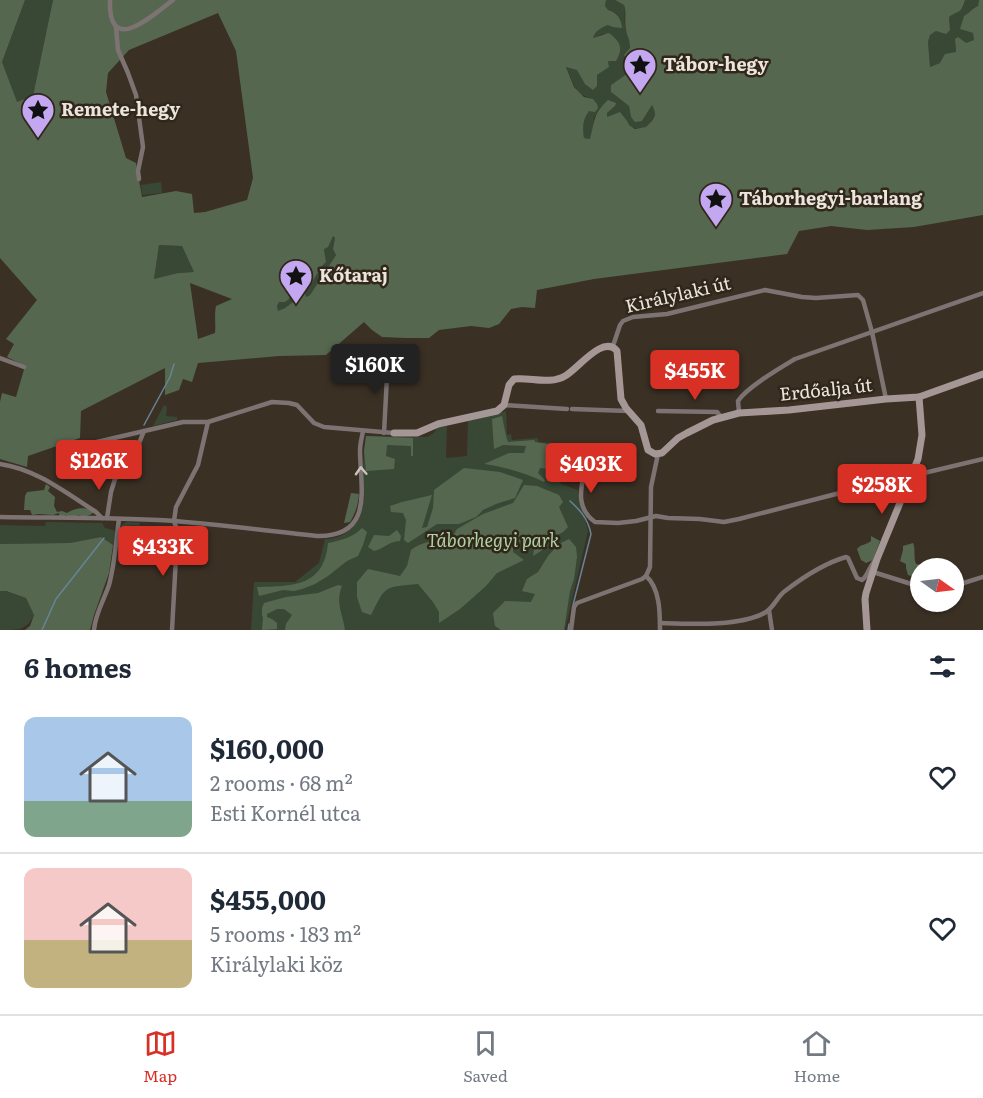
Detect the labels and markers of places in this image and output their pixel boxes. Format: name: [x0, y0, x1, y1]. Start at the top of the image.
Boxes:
place icon: Tábor-hegy: [622, 47, 658, 94]
place label: Tábor-hegy: [663, 50, 769, 77]
place icon: Remete-hegy: [20, 92, 56, 139]
place label: Remete-hegy: [61, 95, 180, 122]
place icon: Táborhegyi-barlang: [698, 181, 734, 228]
place label: Táborhegyi-barlang: [739, 184, 923, 211]
place icon: Kőtaraj: [278, 258, 314, 305]
place label: Kőtaraj: [319, 261, 388, 288]
pin: $160K: [333, 344, 417, 395]
pin: $455K: [653, 350, 737, 401]
pin: $126K: [57, 440, 141, 491]
pin: $403K: [549, 443, 633, 494]
pin: $258K: [840, 464, 924, 515]
pin: $433K: [121, 526, 205, 577]

